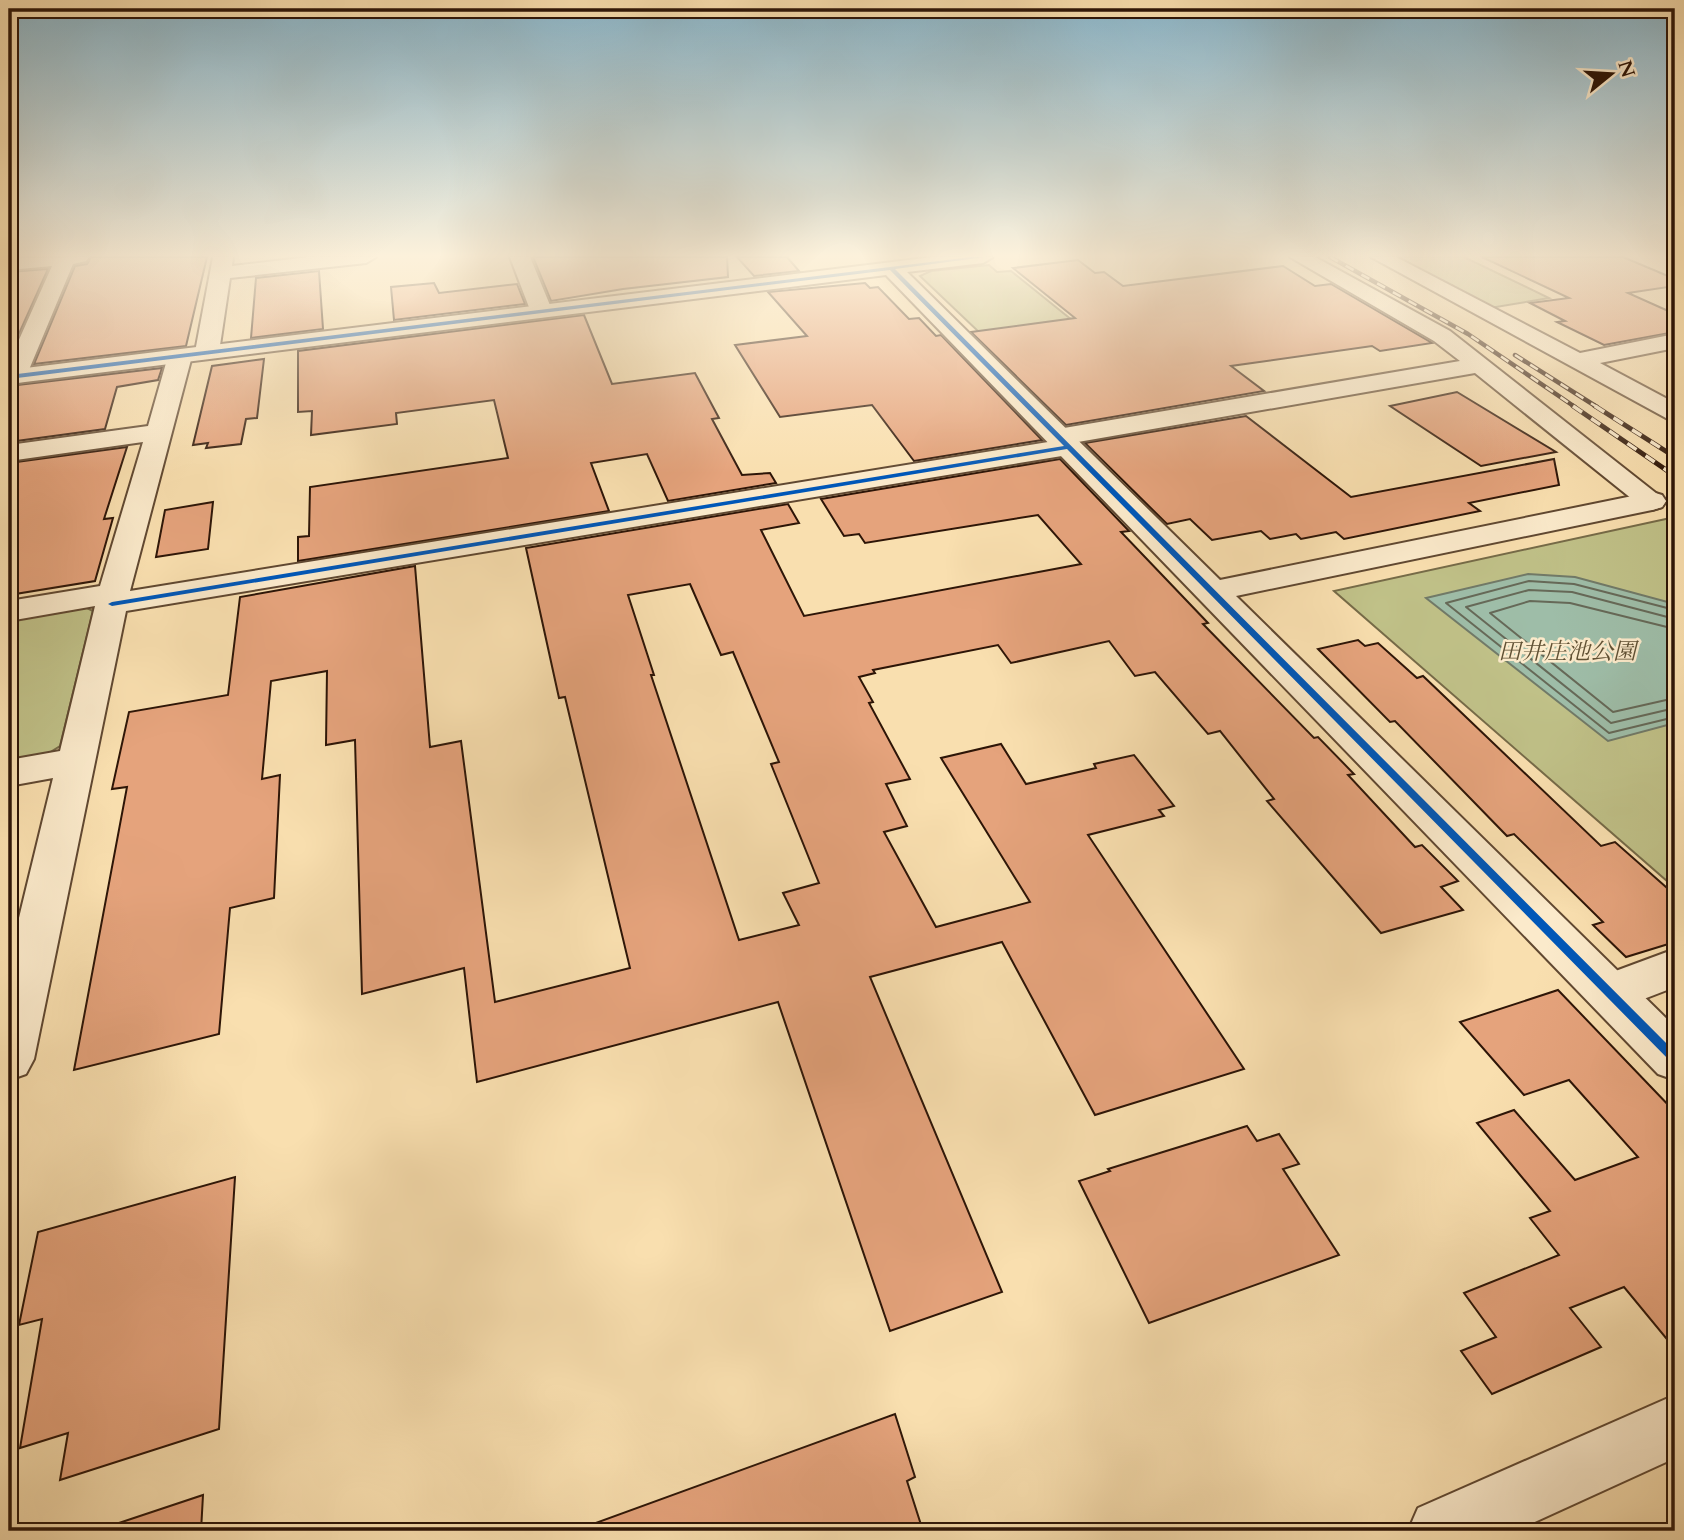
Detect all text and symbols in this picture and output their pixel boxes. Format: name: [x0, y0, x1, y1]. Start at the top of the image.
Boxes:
north arrow: [1576, 38, 1646, 108]
text: N: [1611, 57, 1641, 81]
park label: 田井庄池公園: [1498, 636, 1640, 667]

